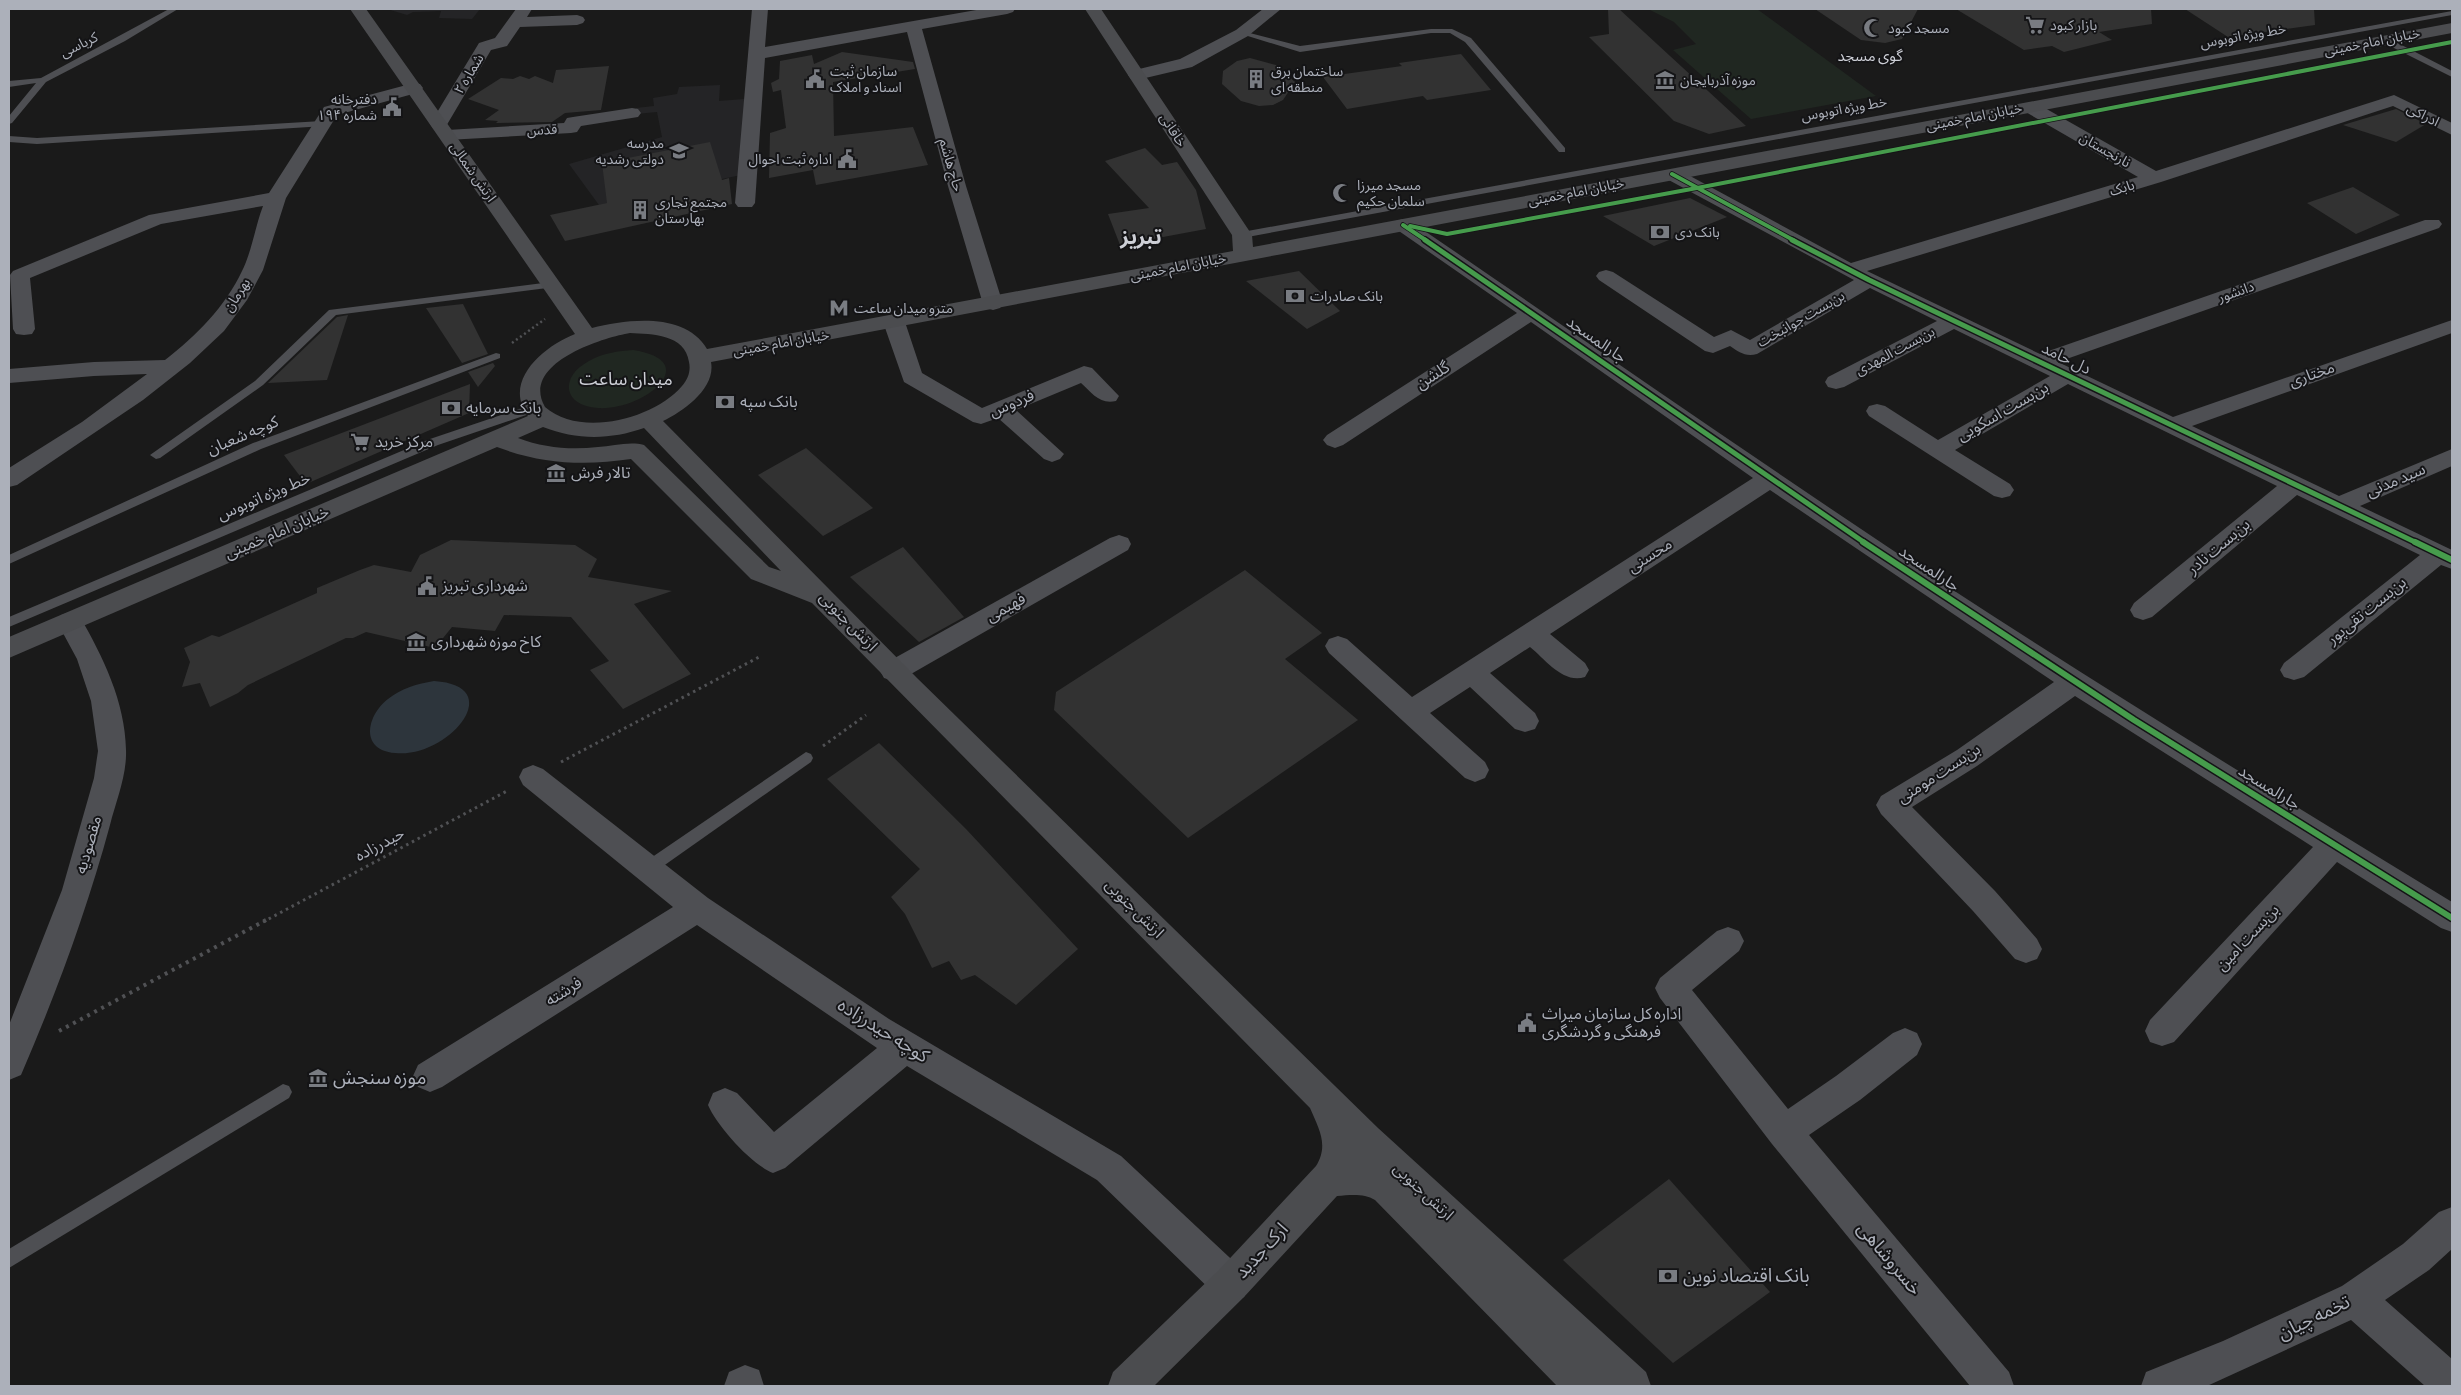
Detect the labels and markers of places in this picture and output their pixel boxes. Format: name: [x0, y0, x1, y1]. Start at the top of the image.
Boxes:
supermarket icon: بازار کبود: [2024, 14, 2046, 36]
mosque icon: مسجد کبود: [1862, 17, 1884, 39]
place label: بازار کبود: [2050, 17, 2097, 34]
place label: مسجد کبود: [1888, 20, 1950, 37]
place label: سازمان ثبت اسناد و املاک: [830, 63, 902, 96]
place label: ساختمان برق منطقه ای: [1271, 63, 1343, 96]
public building icon: سازمان ثبت اسناد و املاک: [804, 68, 826, 90]
building icon: ساختمان برق منطقه ای: [1245, 68, 1267, 90]
museum icon: موزه آذربایجان: [1654, 69, 1676, 91]
place label: موزه آذربایجان: [1680, 72, 1756, 89]
place label: دفترخانه شماره ۱۹۴: [317, 91, 377, 124]
public building icon: دفترخانه شماره ۱۹۴: [381, 96, 403, 118]
place label: مدرسه دولتی رشدیه: [596, 135, 664, 168]
school or university icon: مدرسه دولتی رشدیه: [668, 140, 690, 162]
public building icon: اداره ثبت احوال: [836, 148, 858, 170]
place label: اداره ثبت احوال: [748, 151, 832, 168]
place label: مسجد میرزا سلمان حکیم: [1357, 177, 1425, 212]
mosque icon: مسجد میرزا سلمان حکیم: [1331, 182, 1353, 204]
place label: مجتمع تجاری بهارستان: [655, 194, 727, 227]
building icon: مجتمع تجاری بهارستان: [629, 199, 651, 221]
bank icon: بانک دی: [1649, 221, 1671, 243]
place label: بانک دی: [1675, 224, 1720, 241]
bank icon: بانک صادرات: [1284, 285, 1306, 307]
place label: بانک صادرات: [1310, 288, 1383, 305]
metro station icon: مترو میدان ساعت: [828, 297, 850, 319]
place label: مترو میدان ساعت: [854, 300, 953, 317]
bank icon: بانک سپه: [714, 391, 736, 413]
place label: بانک سپه: [740, 393, 798, 412]
bank icon: بانک سرمایه: [440, 397, 462, 419]
place label: بانک سرمایه: [466, 399, 541, 418]
supermarket icon: مرکز خرید: [349, 431, 371, 453]
place label: مرکز خرید: [375, 433, 433, 452]
museum icon: تالار فرش: [545, 462, 567, 484]
place label: تالار فرش: [571, 464, 631, 483]
public building icon: شهرداری تبریز: [416, 575, 438, 597]
place label: شهرداری تبریز: [441, 577, 528, 596]
museum icon: کاخ موزه شهرداری: [405, 631, 427, 653]
place label: کاخ موزه شهرداری: [431, 633, 542, 654]
place label: اداره کل سازمان میراث فرهنگی و گردشگری: [1542, 1005, 1681, 1042]
public building icon: اداره کل سازمان میراث فرهنگی و گردشگری: [1516, 1012, 1538, 1034]
museum icon: موزه سنجش: [307, 1067, 329, 1089]
place label: موزه سنجش: [333, 1067, 427, 1090]
bank icon: بانک اقتصاد نوین: [1657, 1265, 1679, 1287]
place label: بانک اقتصاد نوین: [1683, 1265, 1810, 1288]

